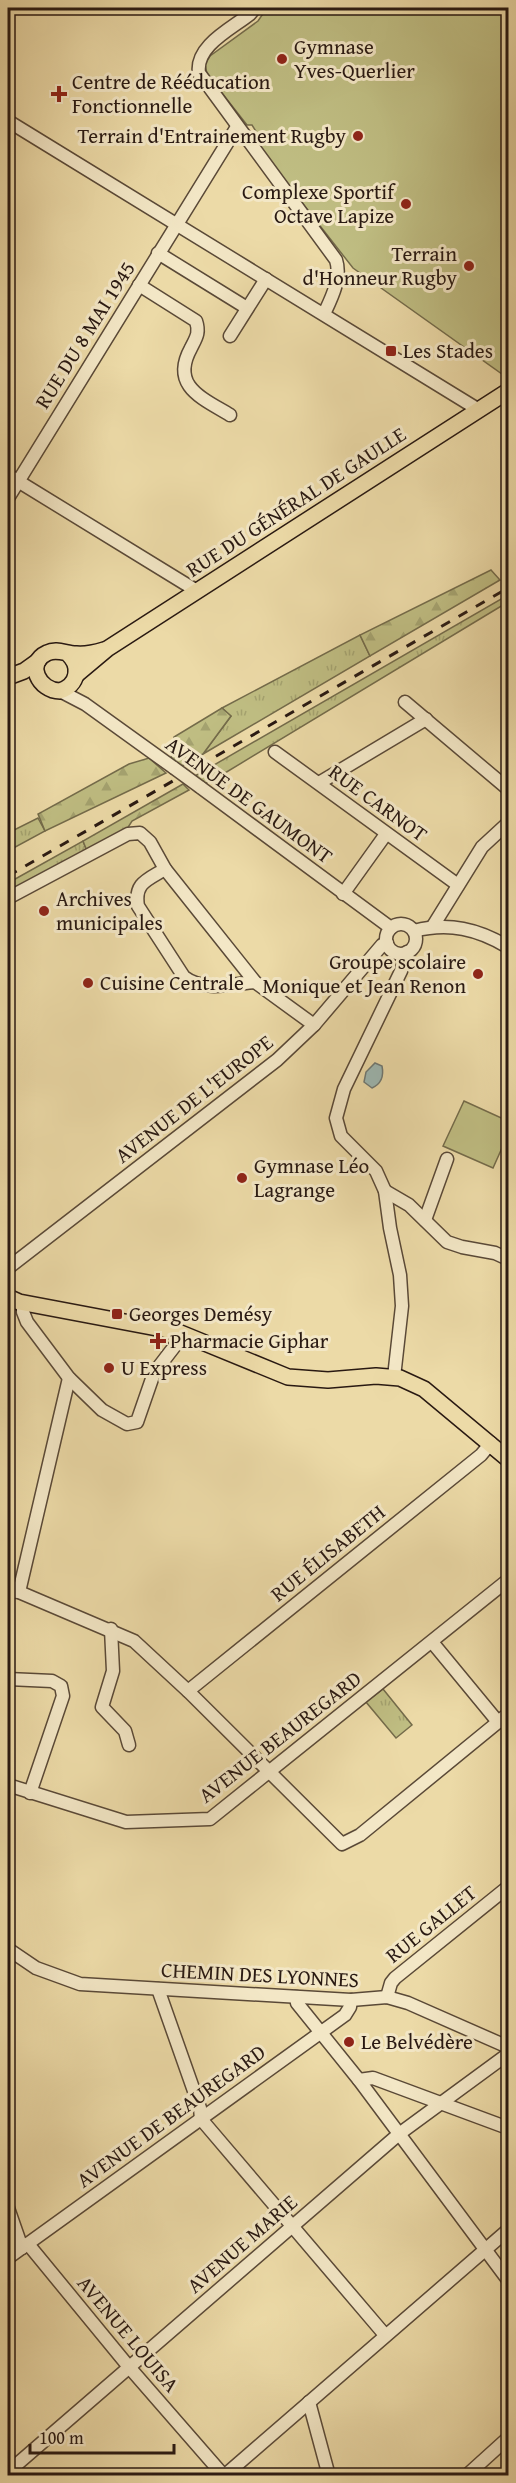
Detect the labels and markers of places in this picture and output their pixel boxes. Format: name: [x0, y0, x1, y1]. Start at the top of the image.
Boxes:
place label: Gymnase Yves-Querlier: [294, 31, 415, 86]
marker: Gymnase Yves-Querlier: [275, 52, 289, 66]
place label: Centre de Rééducation Fonctionnelle: [72, 66, 271, 121]
marker: Centre de Rééducation Fonctionnelle: [50, 85, 68, 103]
place label: Terrain d'Entrainement Rugby: [77, 120, 347, 151]
marker: Terrain d'Entrainement Rugby: [351, 129, 365, 143]
place label: Complexe Sportif Octave Lapize: [242, 176, 396, 231]
marker: Complexe Sportif Octave Lapize: [399, 197, 413, 211]
place label: Terrain d'Honneur Rugby: [302, 238, 458, 293]
marker: Terrain d'Honneur Rugby: [462, 259, 476, 273]
place label: Les Stades: [403, 335, 493, 366]
marker: Les Stades: [384, 344, 398, 358]
place label: Archives municipales: [56, 883, 163, 938]
marker: Archives municipales: [37, 904, 51, 918]
place label: Groupe scolaire Monique et Jean Renon: [263, 946, 466, 1001]
place label: Cuisine Centrale: [100, 967, 244, 998]
marker: Groupe scolaire Monique et Jean Renon: [471, 967, 485, 981]
marker: Cuisine Centrale: [81, 976, 95, 990]
place label: Gymnase Léo Lagrange: [254, 1150, 369, 1205]
marker: Gymnase Léo Lagrange: [235, 1171, 249, 1185]
place label: Georges Demésy: [129, 1298, 273, 1329]
marker: Georges Demésy: [110, 1307, 124, 1321]
place label: Pharmacie Giphar: [170, 1325, 329, 1356]
marker: Pharmacie Giphar: [151, 1334, 165, 1348]
place label: U Express: [121, 1352, 207, 1383]
marker: U Express: [102, 1361, 116, 1375]
place label: Le Belvédère: [361, 2026, 473, 2057]
marker: Le Belvédère: [342, 2035, 356, 2049]

